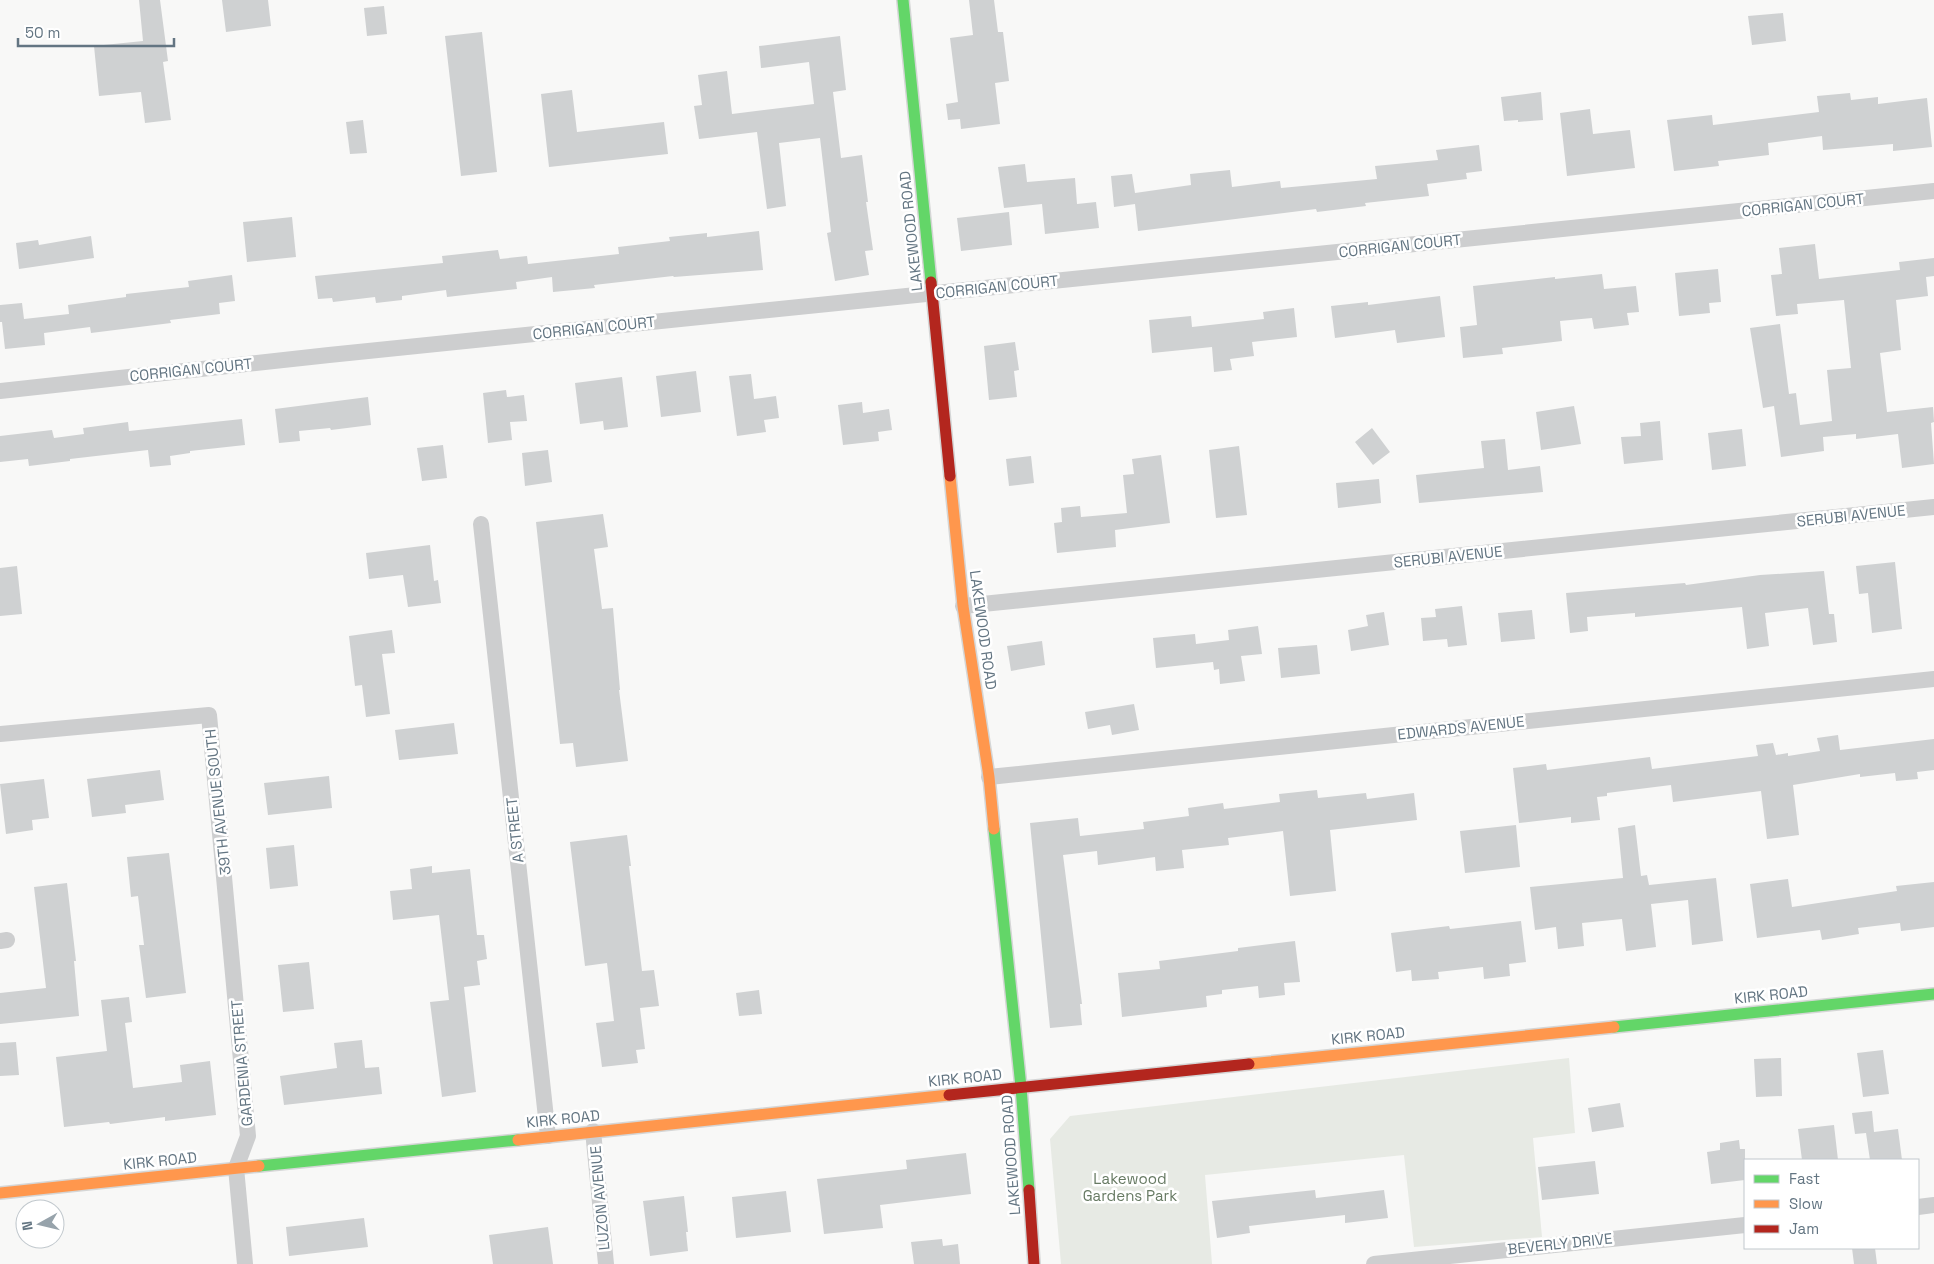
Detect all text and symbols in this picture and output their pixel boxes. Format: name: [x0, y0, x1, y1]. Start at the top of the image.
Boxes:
scale bar: [18, 15, 174, 47]
text: 50 m: [25, 23, 60, 42]
street label: LAKEWOOD ROAD: [895, 170, 926, 292]
street label: CORRIGAN COURT: [1741, 189, 1865, 220]
street label: CORRIGAN COURT: [1338, 230, 1462, 261]
street label: CORRIGAN COURT: [935, 271, 1059, 302]
street label: CORRIGAN COURT: [532, 312, 656, 343]
street label: CORRIGAN COURT: [129, 354, 253, 385]
street label: SERUBI AVENUE: [1796, 500, 1906, 531]
street label: SERUBI AVENUE: [1393, 541, 1503, 572]
street label: LAKEWOOD ROAD: [966, 569, 1001, 691]
street label: EDWARDS AVENUE: [1397, 711, 1525, 744]
street label: 39TH AVENUE SOUTH: [200, 728, 235, 876]
street label: A STREET: [502, 796, 527, 864]
street label: KIRK ROAD: [1733, 981, 1809, 1008]
street label: GARDENIA STREET: [227, 999, 256, 1127]
street label: KIRK ROAD: [1330, 1022, 1406, 1049]
street label: KIRK ROAD: [927, 1064, 1003, 1091]
street label: LAKEWOOD ROAD: [997, 1094, 1024, 1216]
street label: KIRK ROAD: [525, 1105, 601, 1132]
street label: LUZON AVENUE: [585, 1145, 614, 1251]
street label: KIRK ROAD: [122, 1147, 198, 1174]
legend: [1744, 1159, 1919, 1249]
park label: Lakewood Gardens Park: [1083, 1169, 1177, 1205]
text: Fast: [1789, 1169, 1820, 1188]
text: Slow: [1789, 1194, 1823, 1213]
north arrow: [15, 1199, 65, 1249]
text: Jam: [1789, 1219, 1819, 1238]
text: N: [18, 1220, 37, 1232]
street label: BEVERLY DRIVE: [1506, 1229, 1613, 1258]

